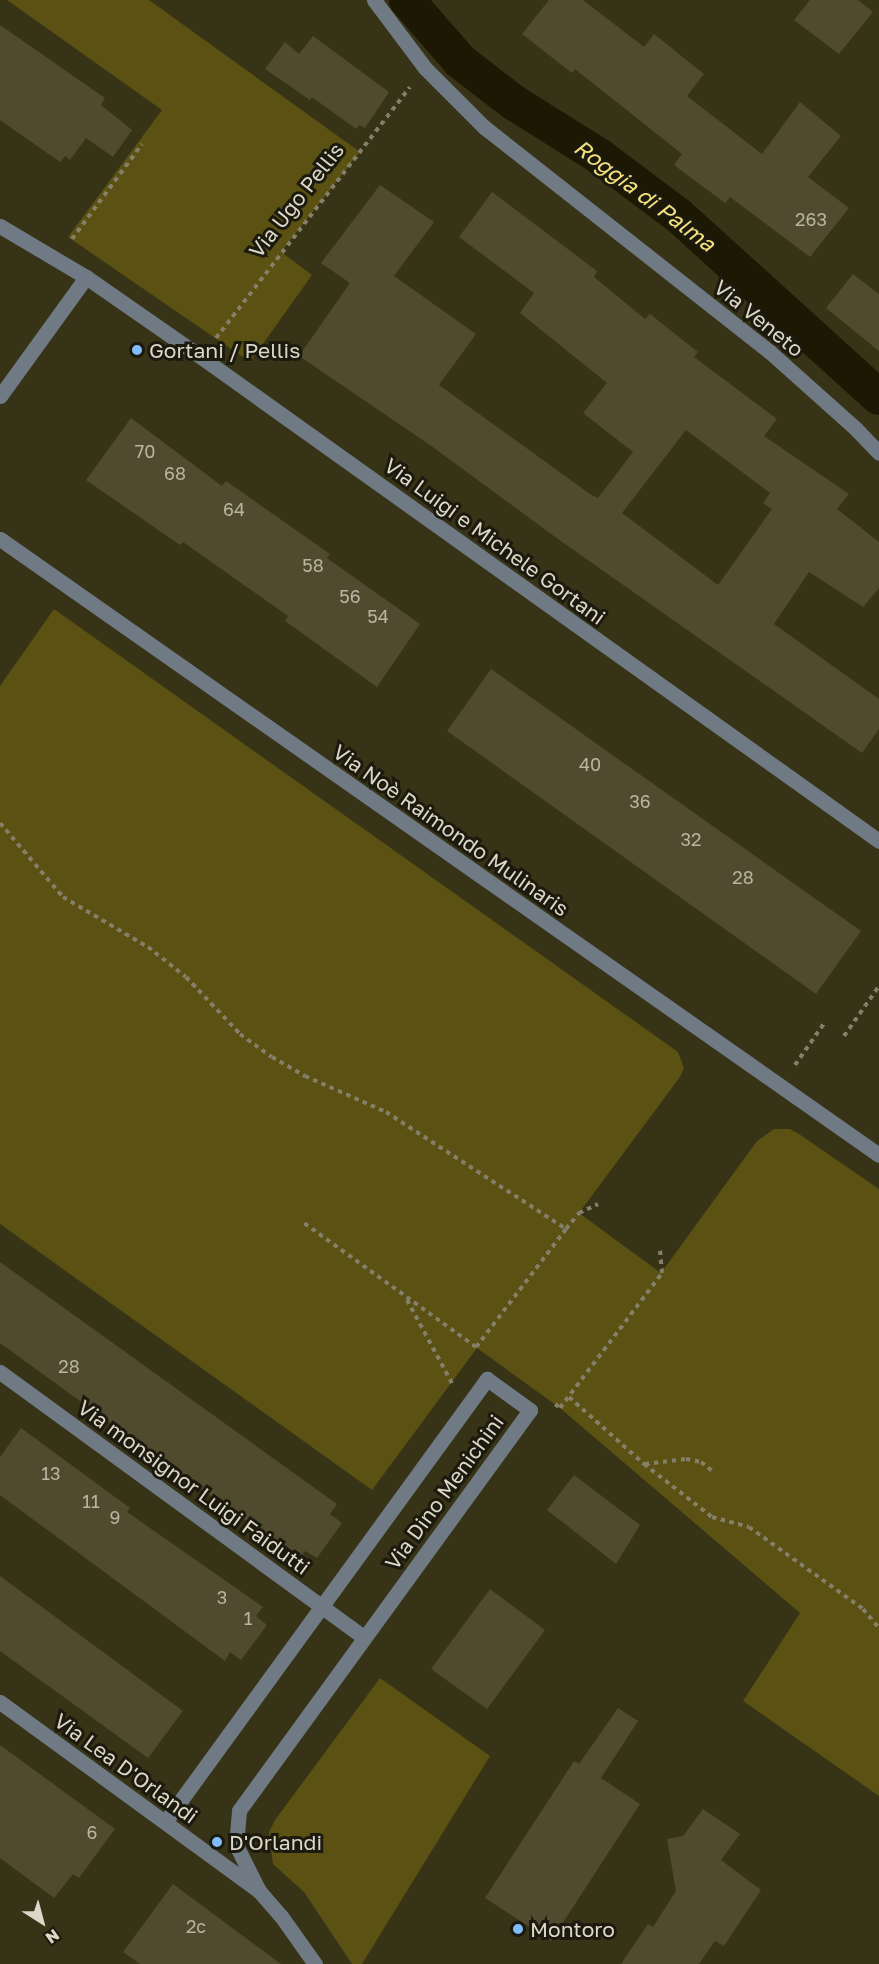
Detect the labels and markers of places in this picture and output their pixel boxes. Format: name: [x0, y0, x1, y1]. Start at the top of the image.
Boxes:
place label: Gortani / Pellis: [149, 337, 300, 363]
marker: Gortani / Pellis: [130, 343, 144, 357]
place label: D'Orlandi: [229, 1829, 322, 1855]
marker: D'Orlandi: [210, 1835, 224, 1849]
place label: Montoro: [530, 1916, 615, 1942]
marker: Montoro: [511, 1922, 525, 1936]

